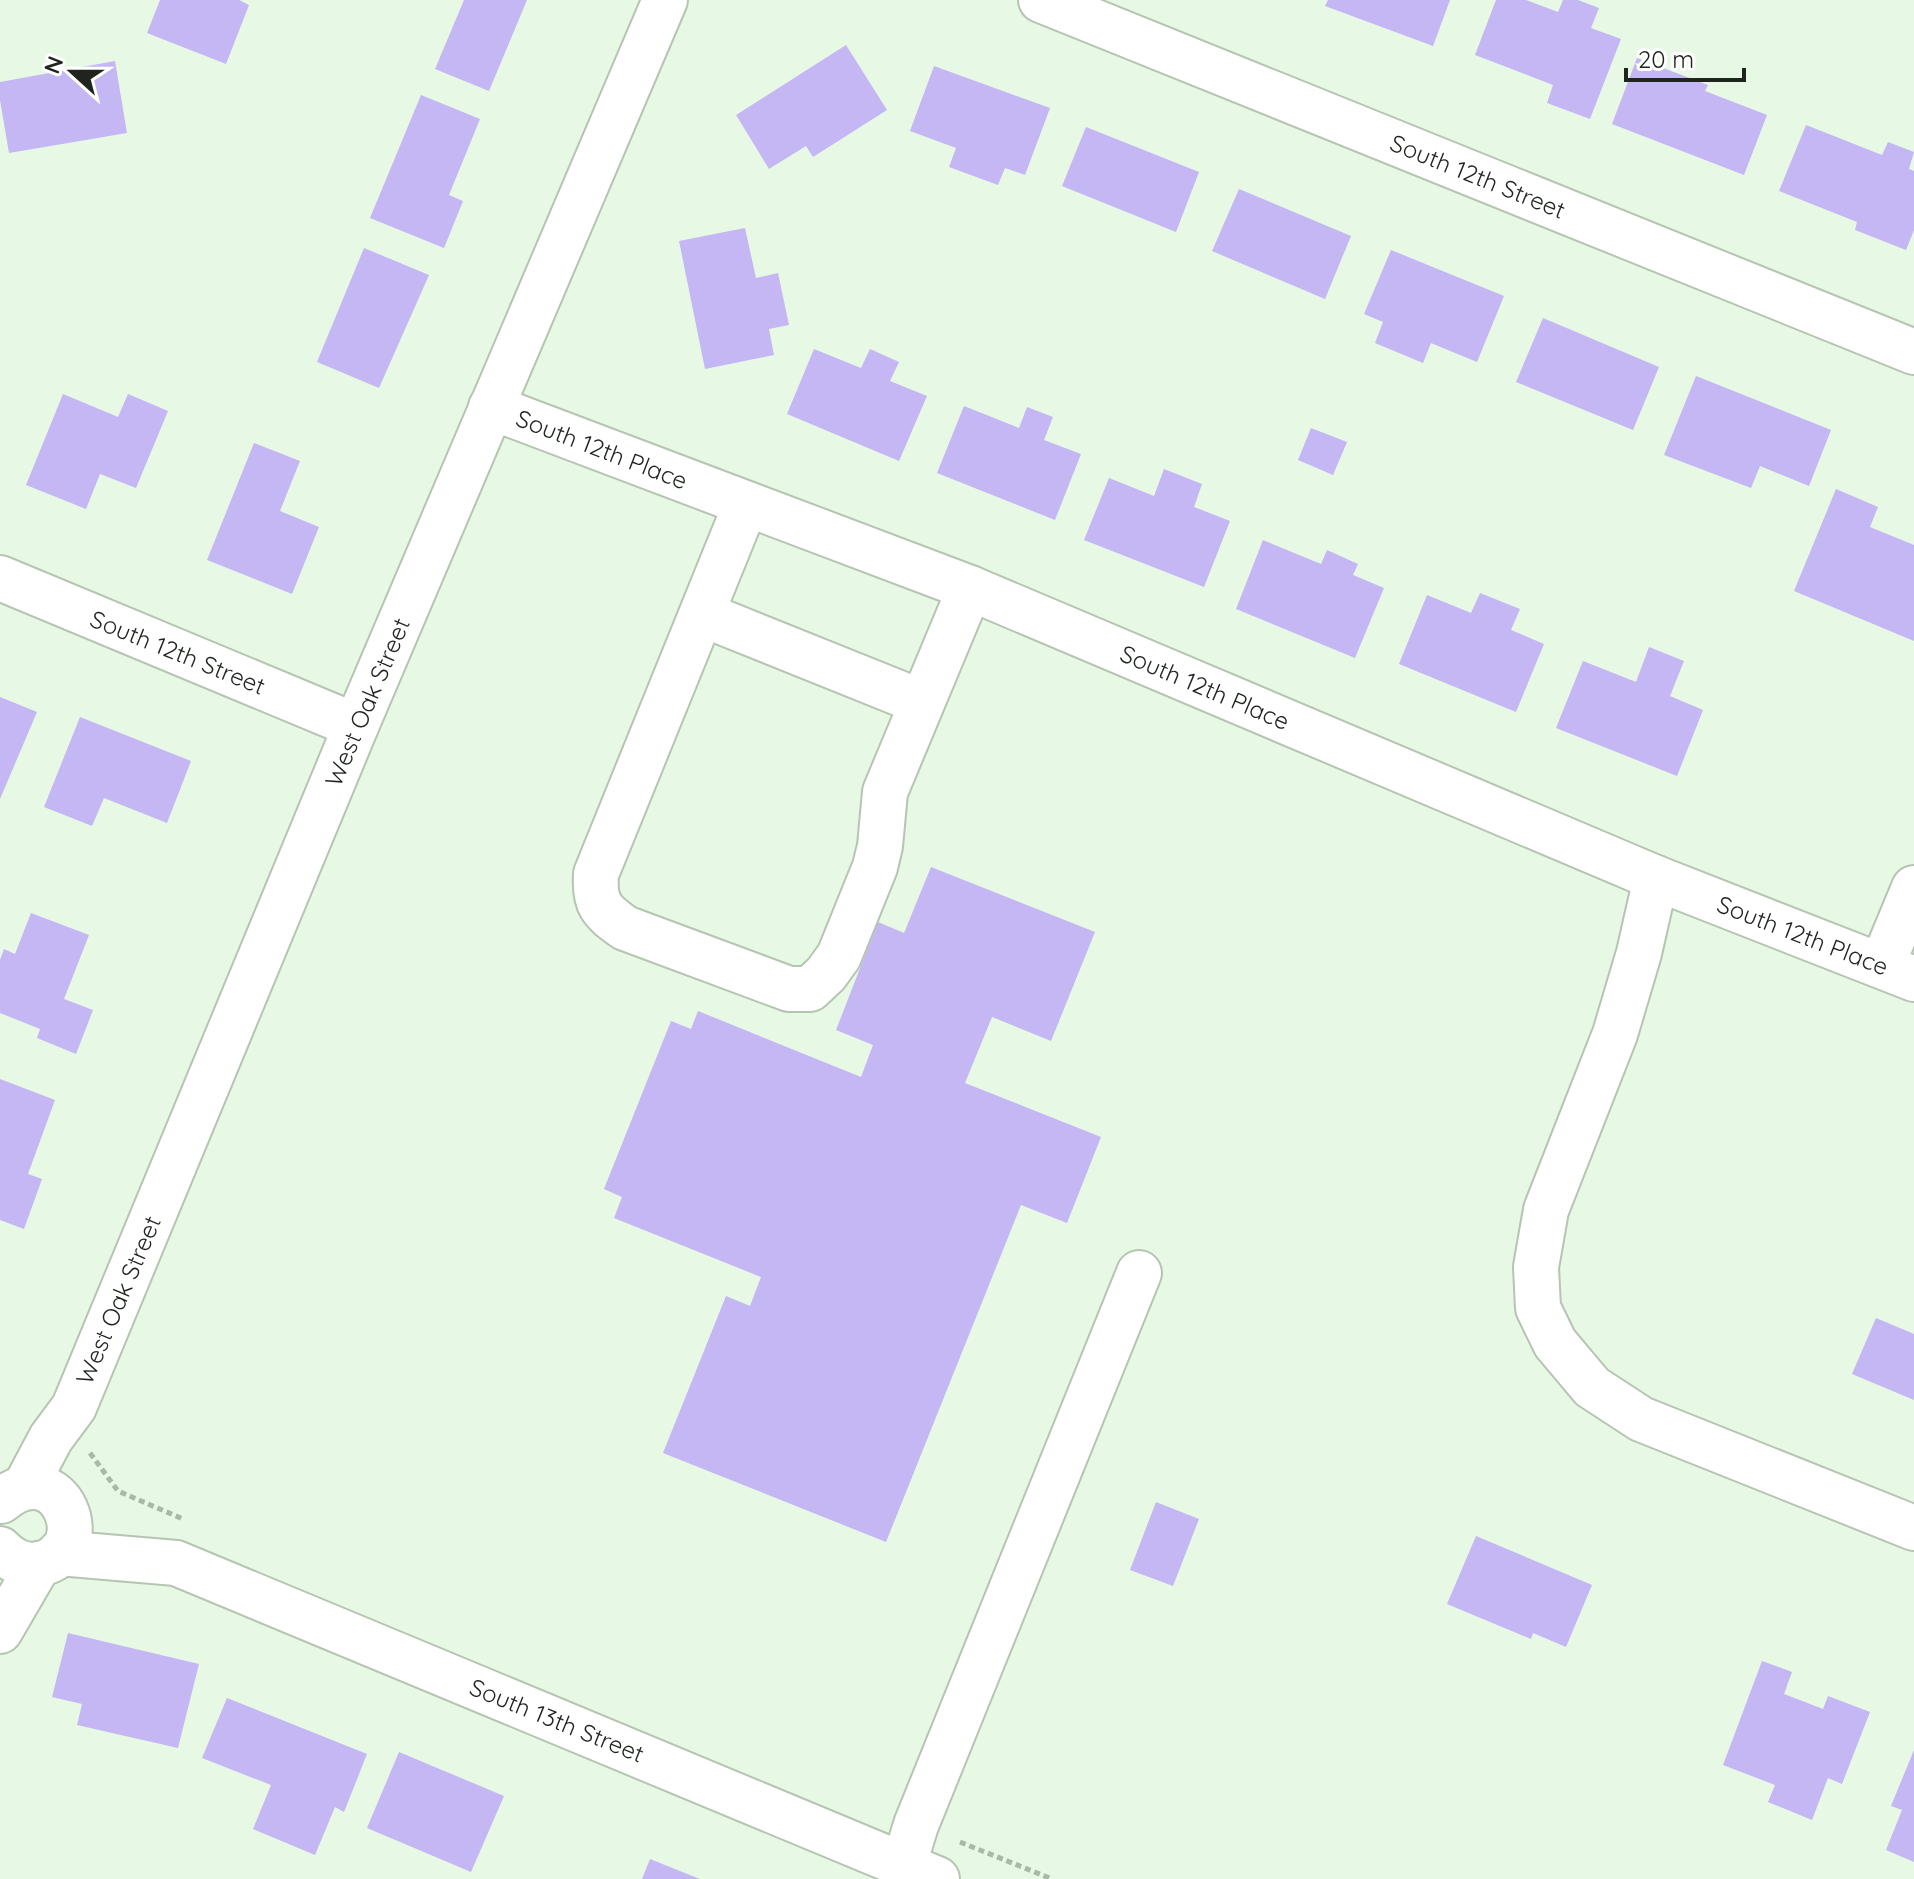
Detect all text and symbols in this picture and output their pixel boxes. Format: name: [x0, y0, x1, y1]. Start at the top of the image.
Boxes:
north arrow: [32, 32, 112, 112]
scale bar: [1626, 32, 1744, 82]
text: 20 m: [1638, 44, 1694, 74]
text: N: [37, 52, 69, 77]
street label: South 12th Street: [1386, 127, 1570, 225]
street label: South 12th Place: [512, 403, 692, 495]
street label: South 12th Street: [86, 603, 270, 701]
street label: West Oak Street: [318, 613, 416, 791]
street label: South 12th Place: [1116, 638, 1294, 736]
street label: South 12th Place: [1713, 889, 1893, 981]
street label: West Oak Street: [69, 1211, 167, 1389]
street label: South 13th Street: [465, 1671, 649, 1769]

